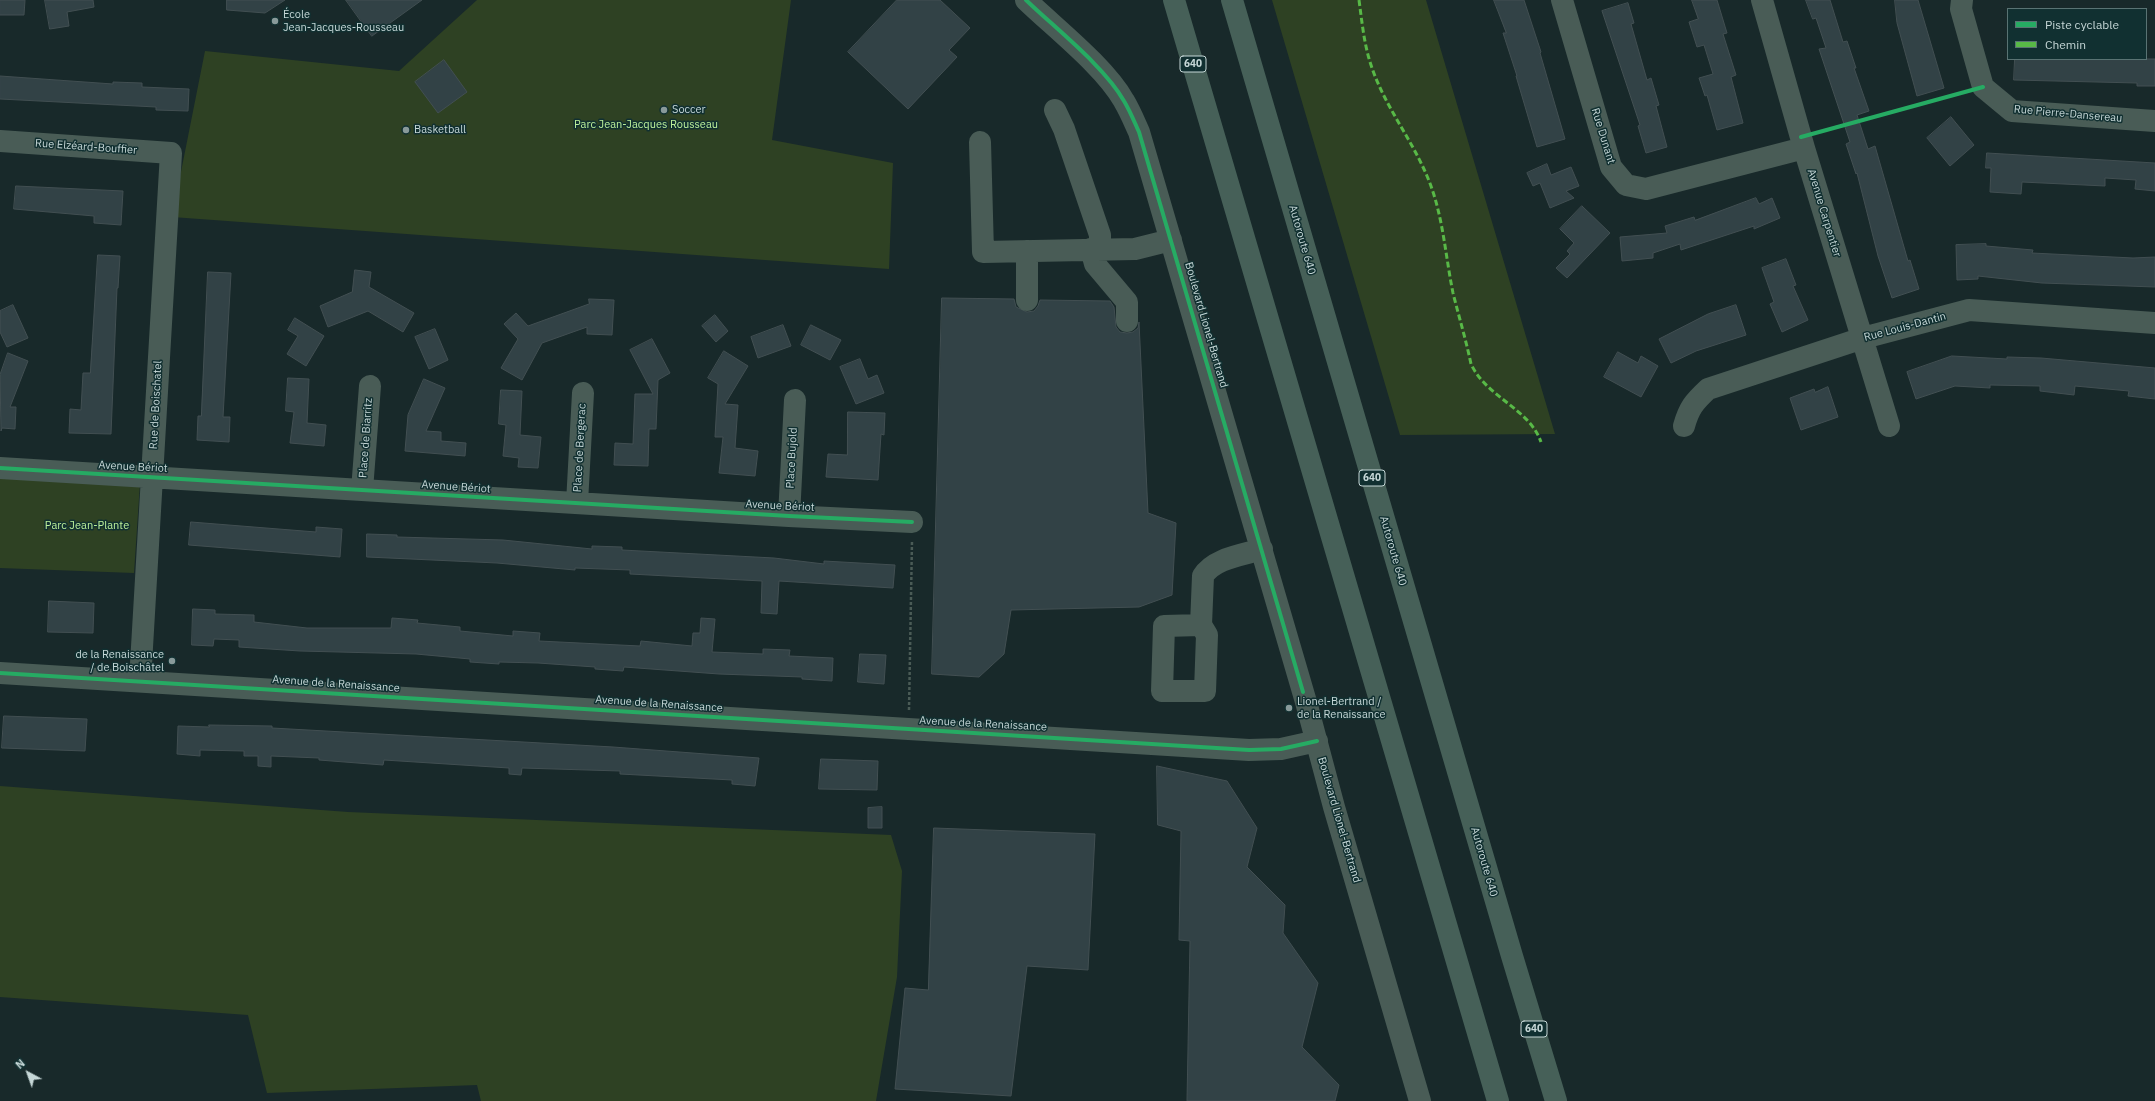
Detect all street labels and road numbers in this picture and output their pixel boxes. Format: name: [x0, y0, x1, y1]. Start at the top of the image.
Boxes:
road number: 640: [1180, 56, 1206, 72]
street label: Rue Pierre-Dansereau: [2013, 103, 2123, 125]
street label: Rue Dunant: [1588, 106, 1618, 166]
street label: Rue Elzéard-Bouffier: [34, 137, 138, 157]
street label: Avenue Carpentier: [1804, 167, 1844, 259]
street label: Autoroute 640: [1286, 204, 1318, 276]
street label: Boulevard Lionel-Bertrand: [1182, 261, 1230, 389]
street label: Rue Louis-Dantin: [1862, 310, 1948, 344]
street label: Rue de Boischatel: [147, 360, 165, 450]
street label: Place de Biarritz: [357, 398, 375, 478]
street label: Place de Bergerac: [571, 403, 589, 493]
street label: Place Bujold: [784, 427, 800, 489]
street label: Avenue Bériot: [98, 459, 168, 475]
road number: 640: [1359, 470, 1385, 486]
street label: Avenue Bériot: [421, 478, 491, 496]
street label: Avenue Bériot: [745, 498, 815, 514]
street label: Autoroute 640: [1377, 515, 1409, 587]
street label: Avenue de la Renaissance: [272, 673, 400, 695]
street label: Avenue de la Renaissance: [595, 693, 723, 715]
street label: Avenue de la Renaissance: [919, 714, 1047, 734]
street label: Boulevard Lionel-Bertrand: [1315, 756, 1363, 884]
street label: Autoroute 640: [1468, 826, 1500, 898]
road number: 640: [1521, 1021, 1547, 1037]

